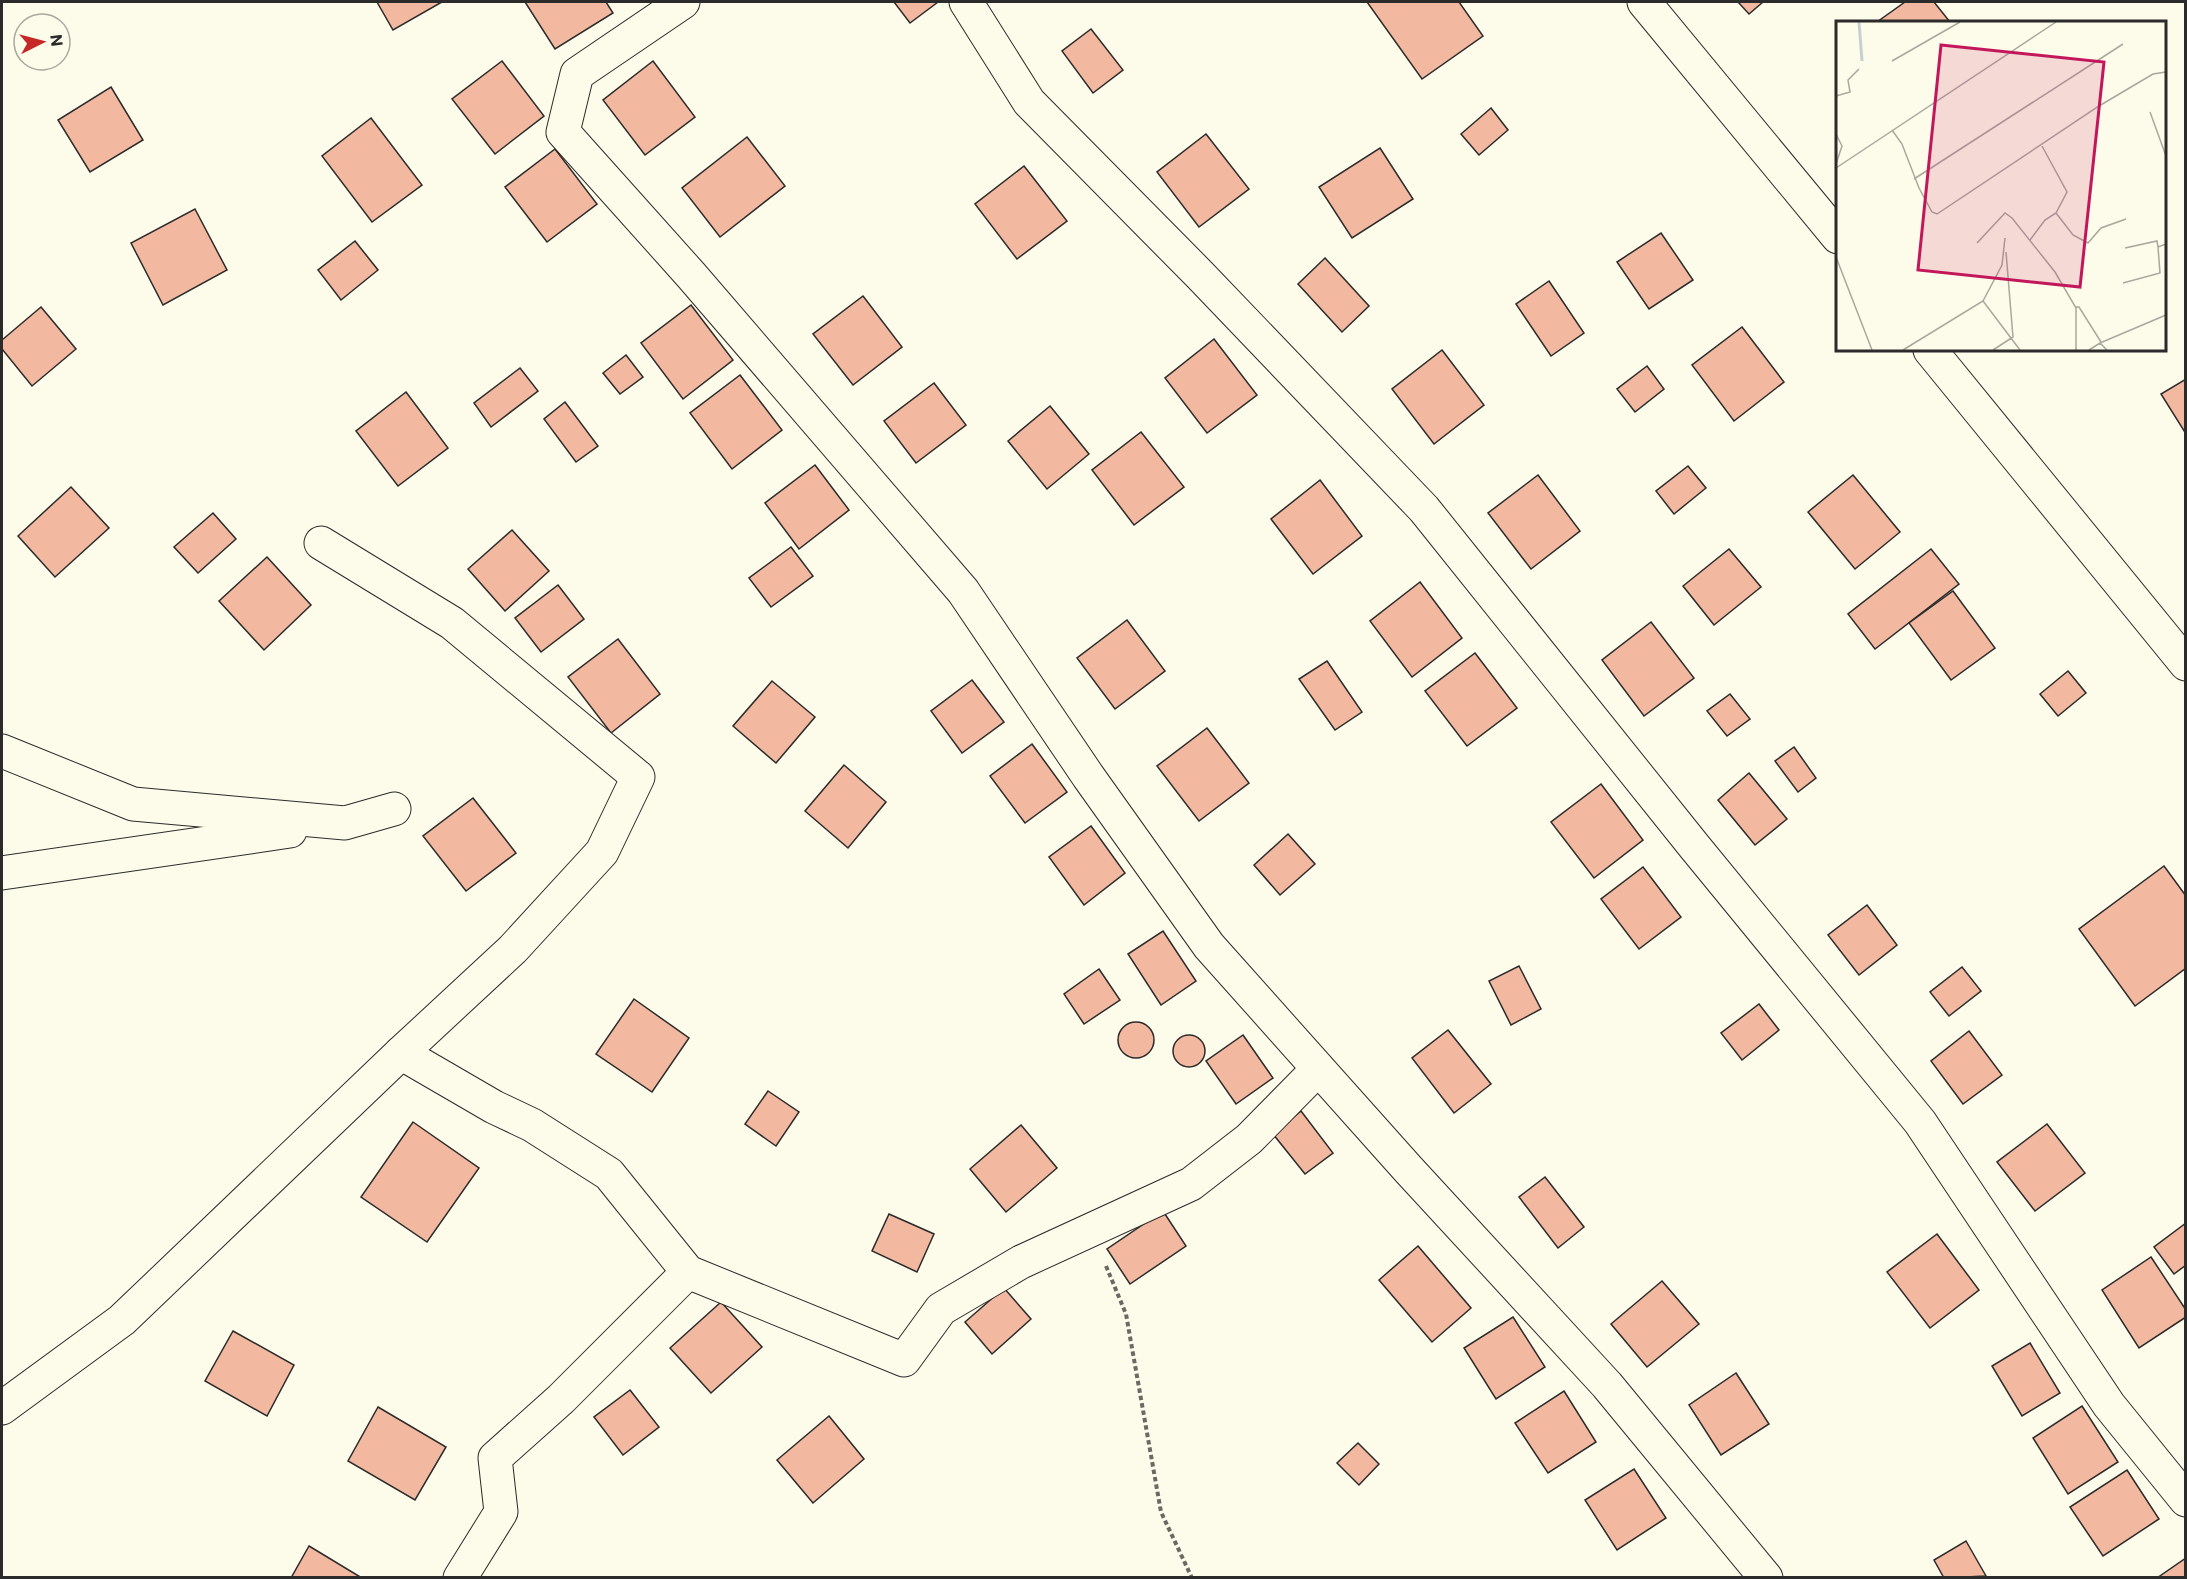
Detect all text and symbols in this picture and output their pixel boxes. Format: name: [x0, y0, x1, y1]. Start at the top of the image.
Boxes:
north arrow: [12, 12, 72, 72]
inset map: [1836, 21, 2166, 351]
text: N: [47, 33, 67, 47]

